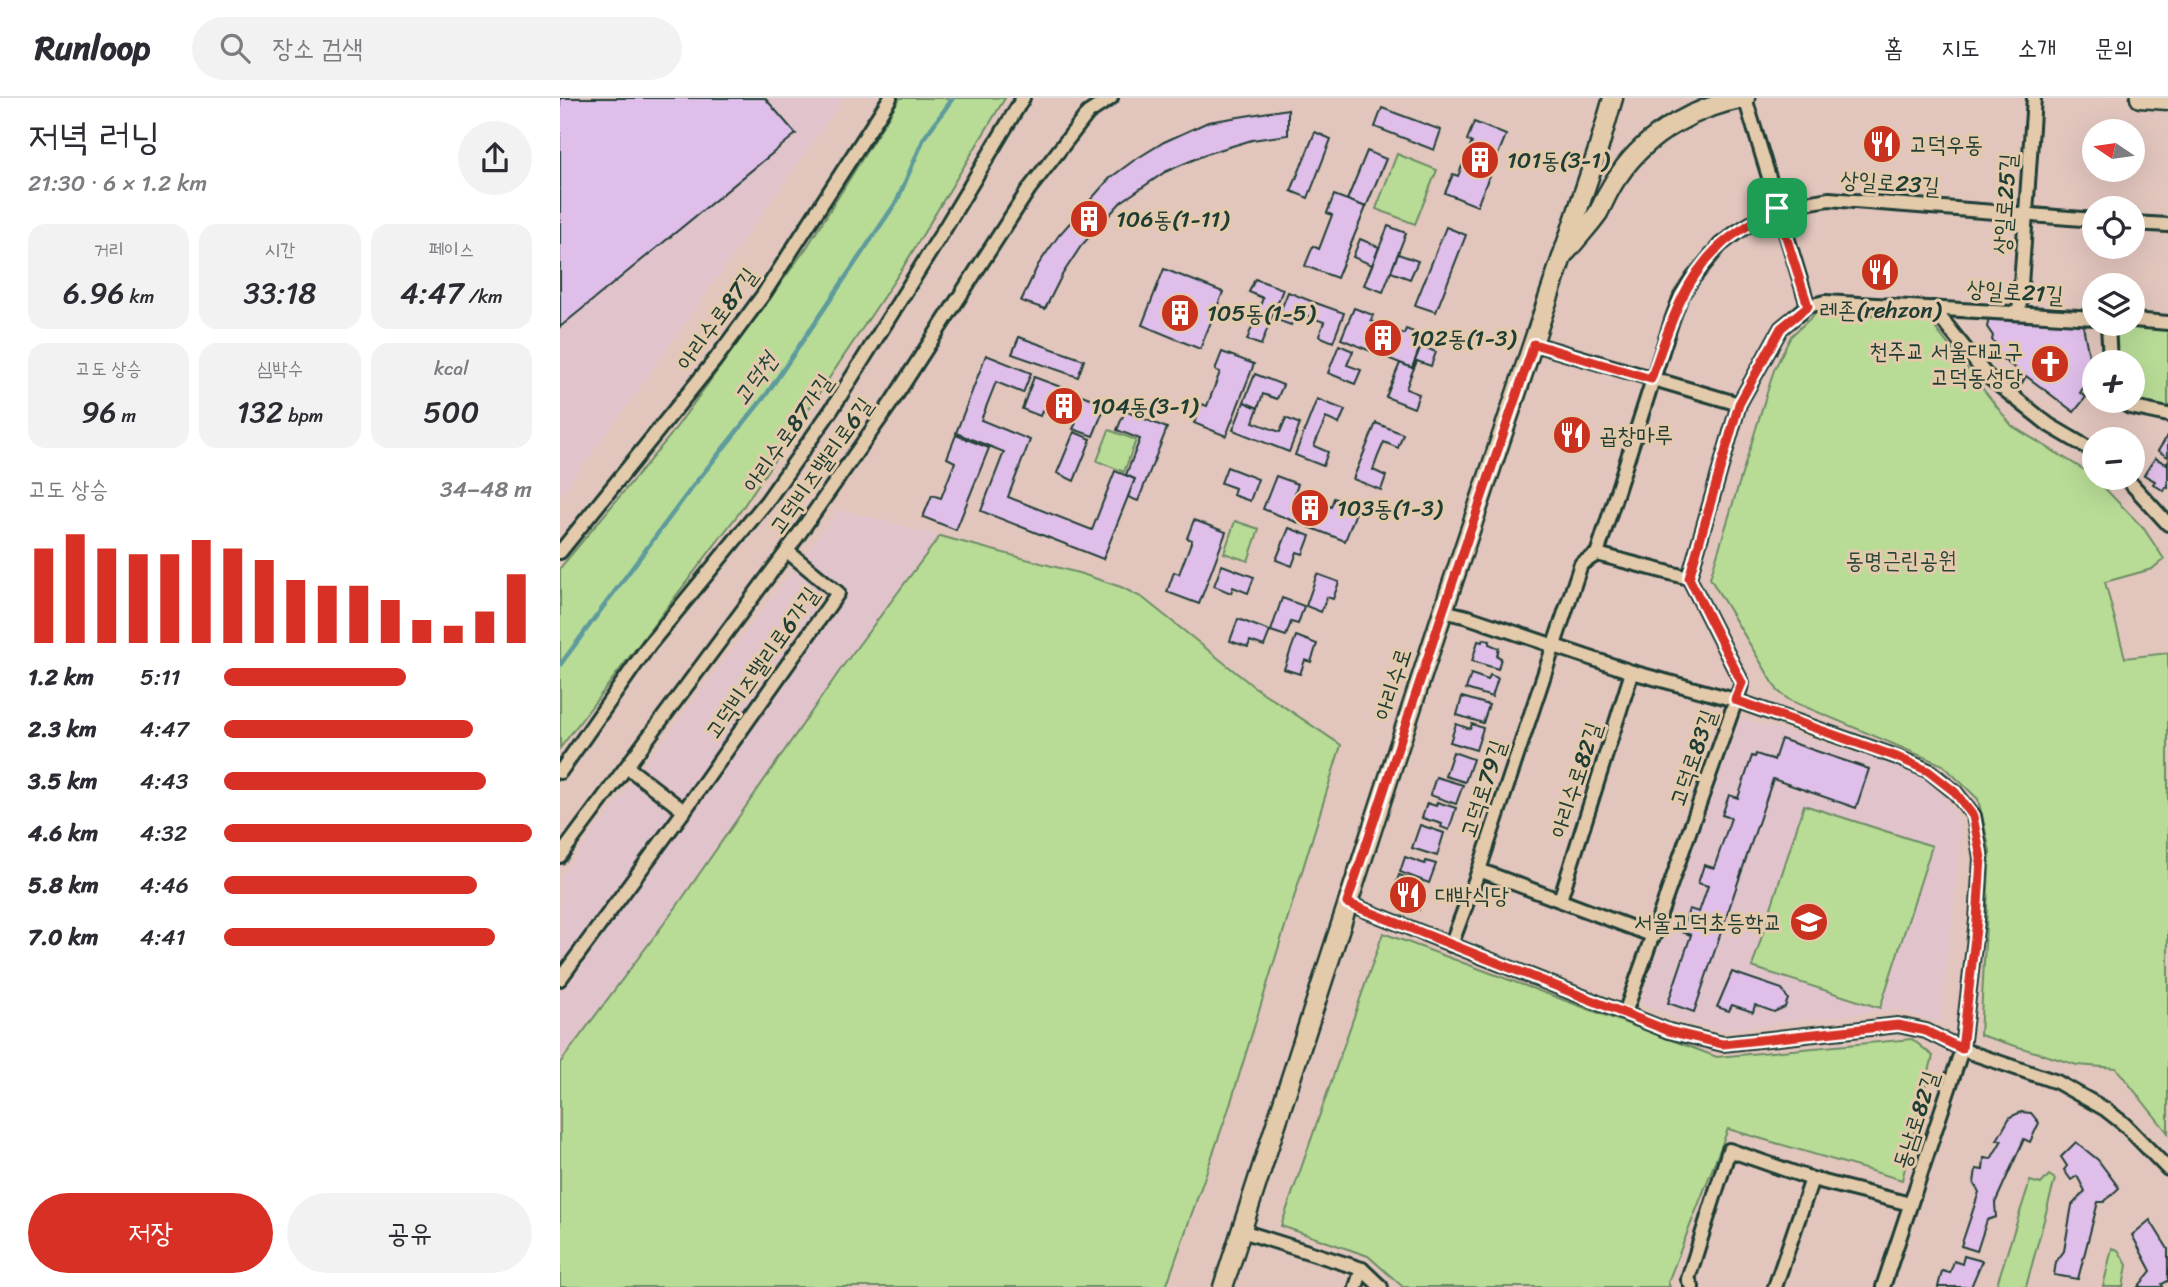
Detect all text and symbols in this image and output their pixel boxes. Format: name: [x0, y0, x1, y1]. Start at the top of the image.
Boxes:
search box: [192, 17, 682, 80]
text: Runloop: [35, 19, 150, 77]
text: 장소 검색: [272, 25, 363, 71]
text: 홈: [1884, 27, 1903, 69]
text: 지도: [1941, 27, 1980, 69]
text: 소개: [2018, 27, 2056, 69]
text: 문의: [2094, 27, 2133, 69]
icon: search: [216, 29, 254, 67]
text: 저녁 러닝: [28, 103, 160, 170]
north arrow: [2082, 119, 2146, 182]
map controls: [2082, 119, 2145, 490]
button: share: [458, 121, 532, 195]
restaurant icon: 고덕우동: [1861, 123, 1903, 165]
place label: 고덕우동: [1909, 124, 1983, 165]
building icon: 101동(3-1): [1459, 139, 1501, 181]
place label: 101동(3-1): [1507, 140, 1611, 181]
street label: 상일로25길: [1981, 152, 2029, 256]
street label: 상일로23길: [1839, 159, 1941, 207]
text: 21:30 · 6 × 1.2 km: [28, 163, 207, 204]
pin: [1747, 178, 1807, 238]
icon: arrive: [1758, 189, 1796, 227]
button: locate: [2082, 196, 2145, 259]
building icon: 106동(1-11): [1068, 198, 1110, 240]
place label: 106동(1-11): [1116, 199, 1230, 240]
text: 거리: [93, 233, 124, 266]
text: 시간: [265, 233, 295, 266]
text: 페이스: [428, 233, 474, 266]
restaurant icon: 레존(rehzon): [1859, 251, 1901, 293]
street label: 아리수로87길: [665, 259, 769, 379]
text: 6.96: [63, 266, 125, 320]
text: 33:18: [244, 266, 316, 320]
text: 4:47: [400, 266, 464, 320]
street label: 상일로21길: [1965, 268, 2065, 316]
button: layers: [2082, 273, 2145, 336]
text: km: [125, 280, 154, 313]
text: /km: [464, 280, 503, 313]
place label: 레존(rehzon): [1819, 290, 1943, 331]
building icon: 105동(1-5): [1159, 292, 1201, 334]
place label: 105동(1-5): [1207, 293, 1317, 334]
building icon: 102동(1-3): [1362, 317, 1404, 359]
place label: 102동(1-3): [1410, 318, 1517, 359]
place label: 천주교 서울대교구 고덕동성당: [1869, 331, 2023, 398]
water label: 고덕천: [721, 341, 790, 415]
church icon: 천주교 서울대교구 고덕동성당: [2029, 343, 2071, 385]
button: +: [2082, 350, 2145, 413]
text: 고도 상승: [76, 352, 142, 385]
text: 심박수: [257, 352, 303, 385]
text: kcal: [434, 352, 469, 385]
street label: 아리수로87가길: [732, 365, 844, 501]
text: 96: [81, 385, 117, 439]
text: 132: [237, 385, 283, 439]
text: 500: [423, 385, 479, 439]
building icon: 104동(3-1): [1043, 385, 1085, 427]
place label: 104동(3-1): [1091, 386, 1200, 427]
street label: 고덕비즈밸리로6길: [758, 388, 884, 544]
text: m: [117, 399, 136, 432]
text: bpm: [283, 399, 323, 432]
restaurant icon: 곱창마루: [1551, 414, 1593, 456]
place label: 곱창마루: [1599, 415, 1673, 456]
button: −: [2082, 427, 2145, 490]
text: 고도 상승: [28, 469, 108, 510]
text: 34–48 m: [440, 469, 532, 510]
building icon: 103동(1-3): [1289, 487, 1331, 529]
place label: 103동(1-3): [1337, 488, 1444, 529]
park label: 동명근린공원: [1845, 540, 1957, 581]
street label: 고덕비즈밸리로6가길: [694, 578, 830, 748]
street label: 아리수로: [1362, 642, 1424, 726]
text: 1.2 km: [28, 657, 94, 698]
text: 5:11: [140, 657, 181, 698]
street label: 고덕로83길: [1657, 704, 1729, 812]
text: 2.3 km: [28, 709, 97, 750]
text: 4:47: [140, 709, 189, 750]
street label: 아리수로82길: [1538, 717, 1614, 843]
street label: 고덕로79길: [1448, 734, 1518, 844]
text: 3.5 km: [28, 761, 97, 802]
text: 4:43: [140, 761, 188, 802]
text: 4.6 km: [28, 813, 98, 854]
text: 4:32: [140, 813, 187, 854]
text: 5.8 km: [28, 865, 99, 906]
text: 4:46: [140, 865, 189, 906]
restaurant icon: 대박식당: [1387, 874, 1429, 916]
place label: 대박식당: [1435, 875, 1510, 916]
school or university icon: 서울고덕초등학교: [1788, 901, 1830, 943]
place label: 서울고덕초등학교: [1634, 902, 1782, 943]
text: 7.0 km: [28, 917, 98, 958]
text: 4:41: [140, 917, 186, 958]
street label: 동남로82길: [1881, 1066, 1951, 1174]
button: 저장: [28, 1193, 273, 1273]
button: 공유: [287, 1193, 532, 1273]

